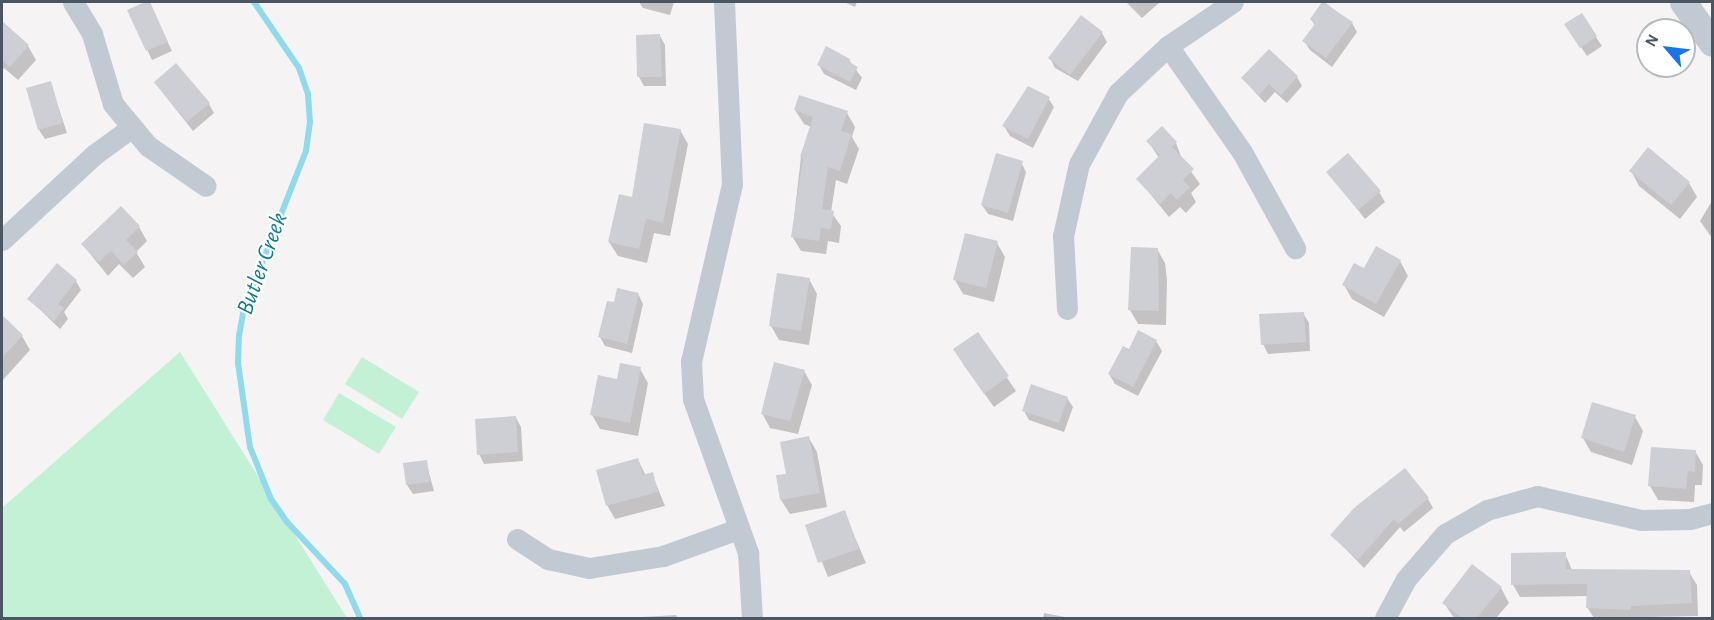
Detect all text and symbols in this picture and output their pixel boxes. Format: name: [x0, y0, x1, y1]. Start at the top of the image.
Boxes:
north arrow: [1636, 18, 1696, 78]
text: N: [1642, 32, 1662, 49]
water label: Butler Creek: [231, 209, 295, 319]

